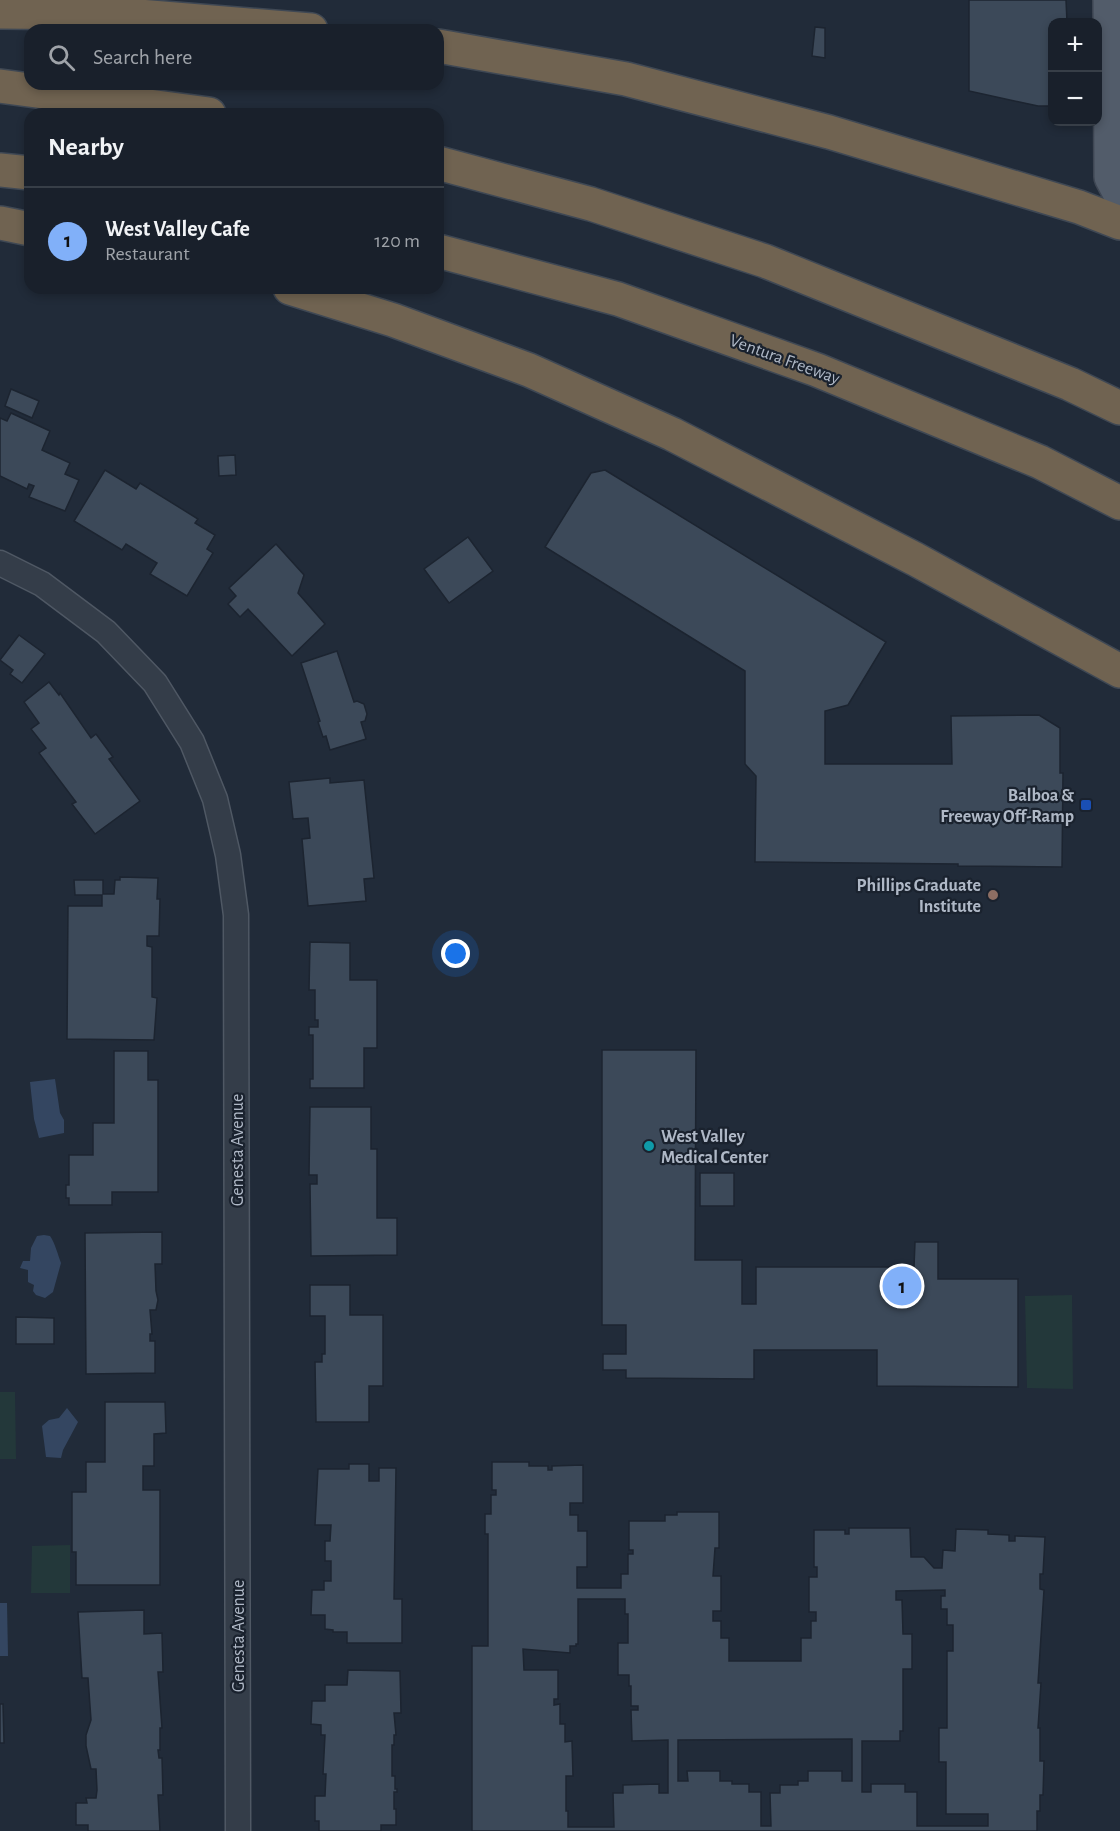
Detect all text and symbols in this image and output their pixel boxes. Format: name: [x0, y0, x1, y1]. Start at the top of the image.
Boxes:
map controls: [1048, 18, 1102, 126]
button: +: [1048, 18, 1102, 72]
search box: [24, 24, 444, 90]
icon: search: [45, 41, 78, 74]
text: Search here: [93, 46, 192, 68]
button: −: [1048, 72, 1102, 126]
text: Nearby: [48, 134, 124, 160]
text: West Valley Cafe: [105, 218, 250, 240]
text: 1: [64, 231, 71, 251]
text: 120 m: [374, 231, 420, 251]
text: Restaurant: [105, 244, 190, 264]
street label: Ventura Freeway: [727, 332, 842, 388]
place label: Balboa & Freeway Off-Ramp: [940, 787, 1074, 826]
marker: Balboa & Freeway Off-Ramp: [1079, 798, 1093, 812]
place label: Phillips Graduate Institute: [857, 877, 981, 916]
marker: Phillips Graduate Institute: [986, 888, 1000, 902]
your location: [441, 939, 470, 968]
street label: Genesta Avenue: [229, 1094, 247, 1206]
place label: West Valley Medical Center: [661, 1128, 769, 1167]
marker: West Valley Medical Center: [642, 1139, 656, 1153]
pin: 1: [882, 1264, 922, 1308]
street label: Genesta Avenue: [230, 1580, 248, 1692]

